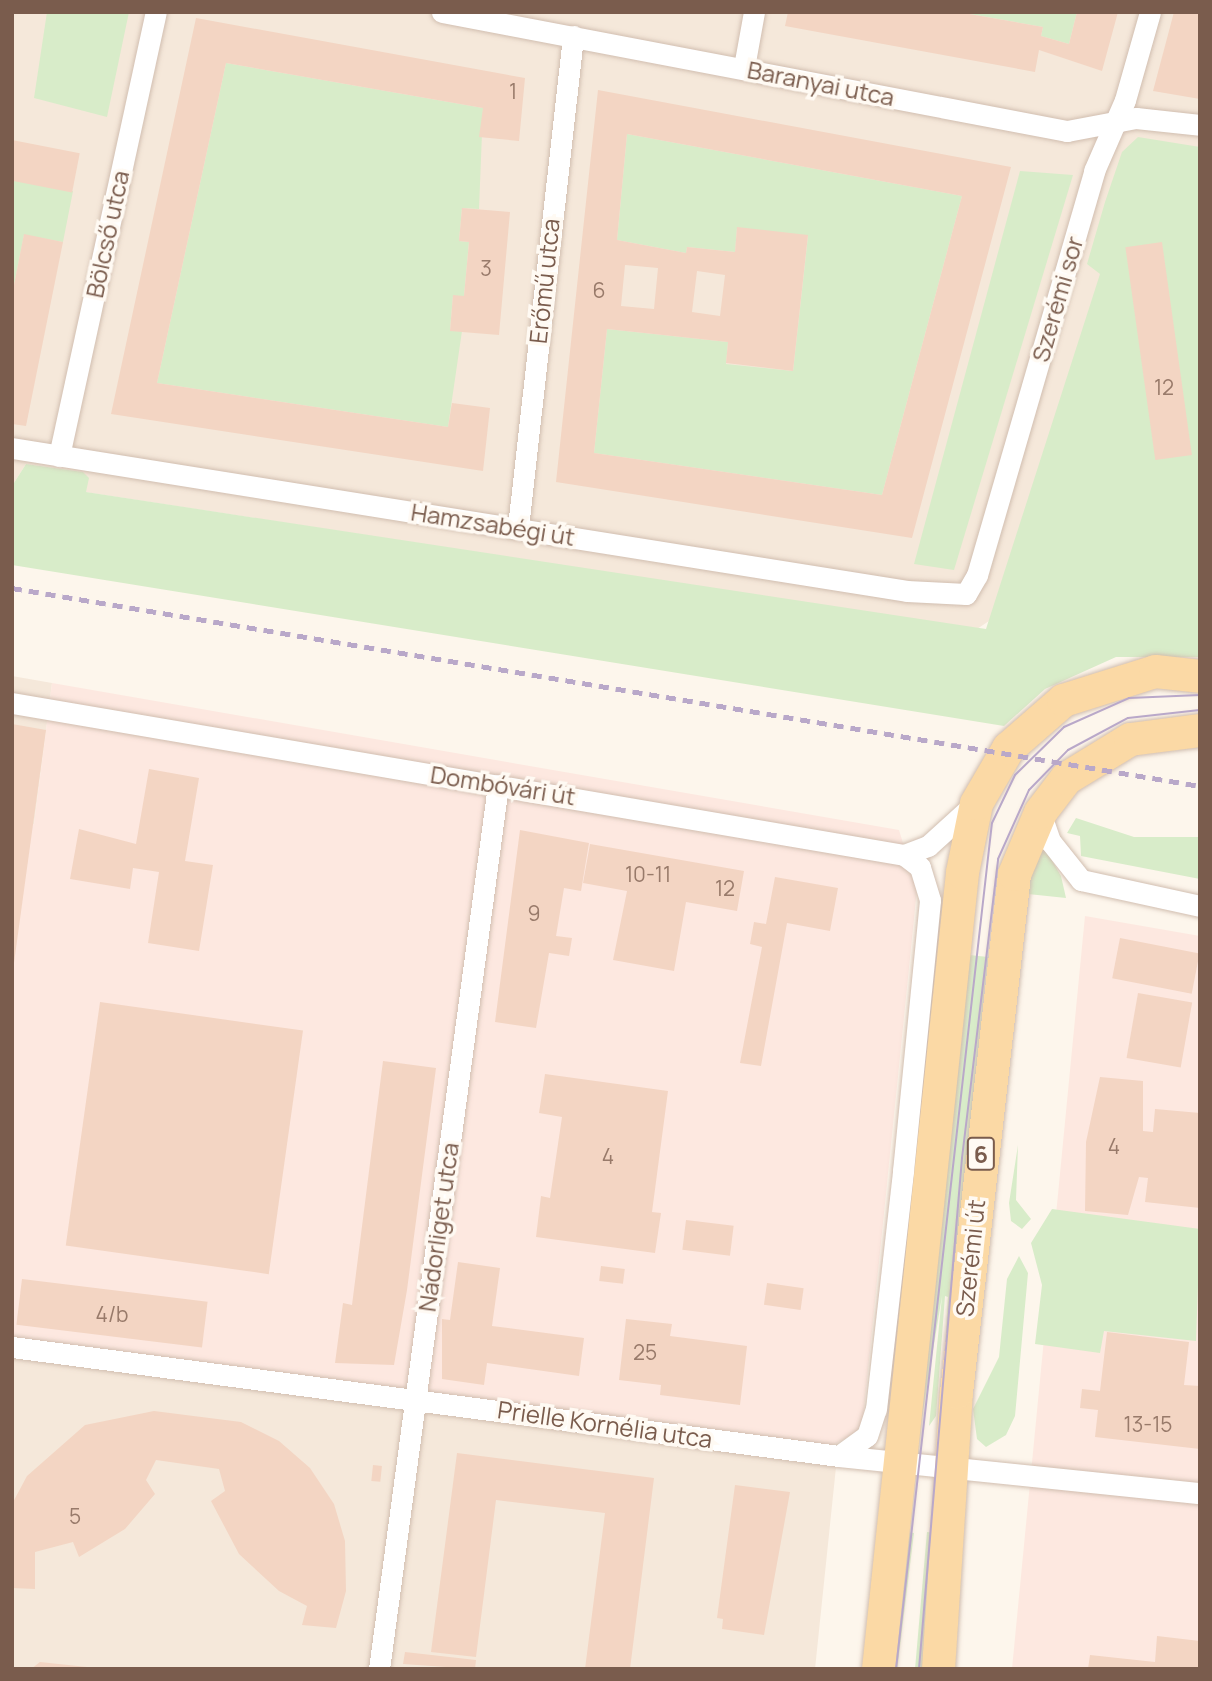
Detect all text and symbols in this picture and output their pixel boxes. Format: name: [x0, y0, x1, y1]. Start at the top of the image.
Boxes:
street label: Baranyai utca: [745, 55, 897, 111]
house number: 1: [509, 78, 517, 104]
street label: Bölcső utca: [79, 168, 135, 300]
street label: Erőmű utca: [523, 217, 565, 345]
street label: Szerémi sor: [1025, 233, 1089, 365]
house number: 3: [480, 255, 492, 281]
house number: 6: [592, 277, 606, 303]
house number: 12: [1154, 374, 1174, 400]
street label: Hamzsabégi út: [409, 497, 577, 551]
street label: Dombóvári út: [428, 759, 578, 811]
house number: 10-11: [625, 861, 671, 887]
house number: 12: [715, 875, 735, 901]
house number: 9: [527, 900, 541, 926]
house number: 4: [1108, 1133, 1120, 1159]
road number: 6: [965, 1134, 997, 1174]
street label: Nádorliget utca: [412, 1141, 464, 1313]
house number: 4: [602, 1143, 614, 1169]
street label: Szerémi út: [950, 1198, 990, 1318]
house number: 4/b: [96, 1301, 128, 1327]
house number: 25: [633, 1339, 657, 1365]
street label: Prielle Kornélia utca: [496, 1395, 714, 1453]
house number: 13-15: [1124, 1411, 1172, 1437]
house number: 5: [69, 1503, 81, 1529]

